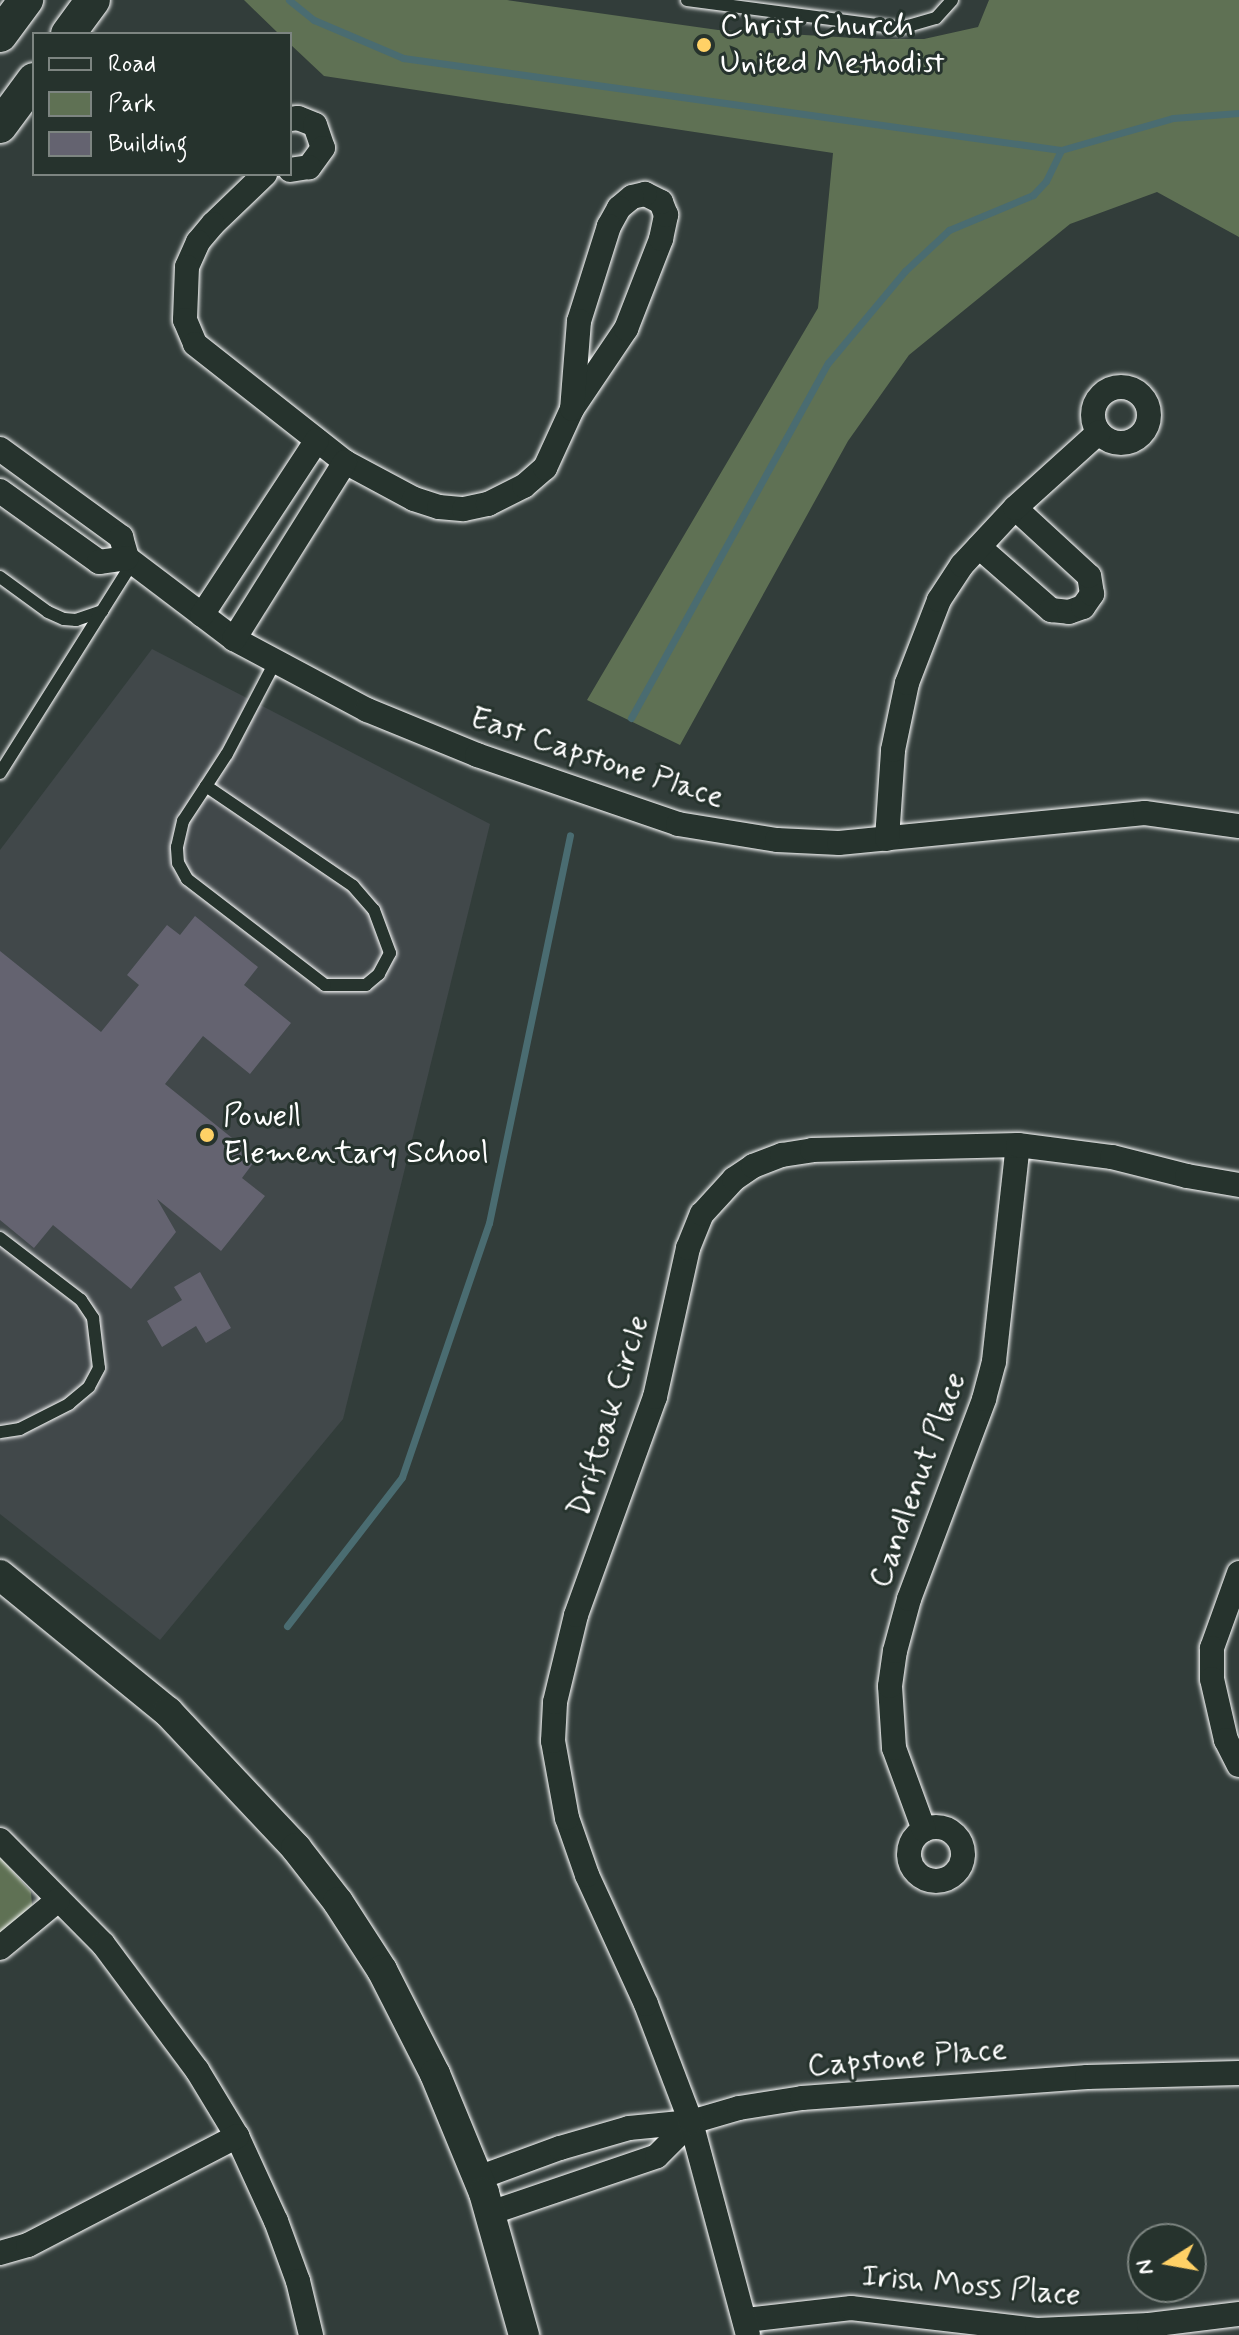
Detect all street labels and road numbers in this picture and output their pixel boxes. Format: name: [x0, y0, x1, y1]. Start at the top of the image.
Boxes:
street label: East Capstone Place: [466, 699, 728, 817]
street label: Driftoak Circle: [560, 1310, 658, 1522]
street label: Candlenut Place: [861, 1367, 975, 1593]
street label: Capstone Place: [807, 2030, 1007, 2086]
street label: Irish Moss Place: [860, 2257, 1082, 2315]

